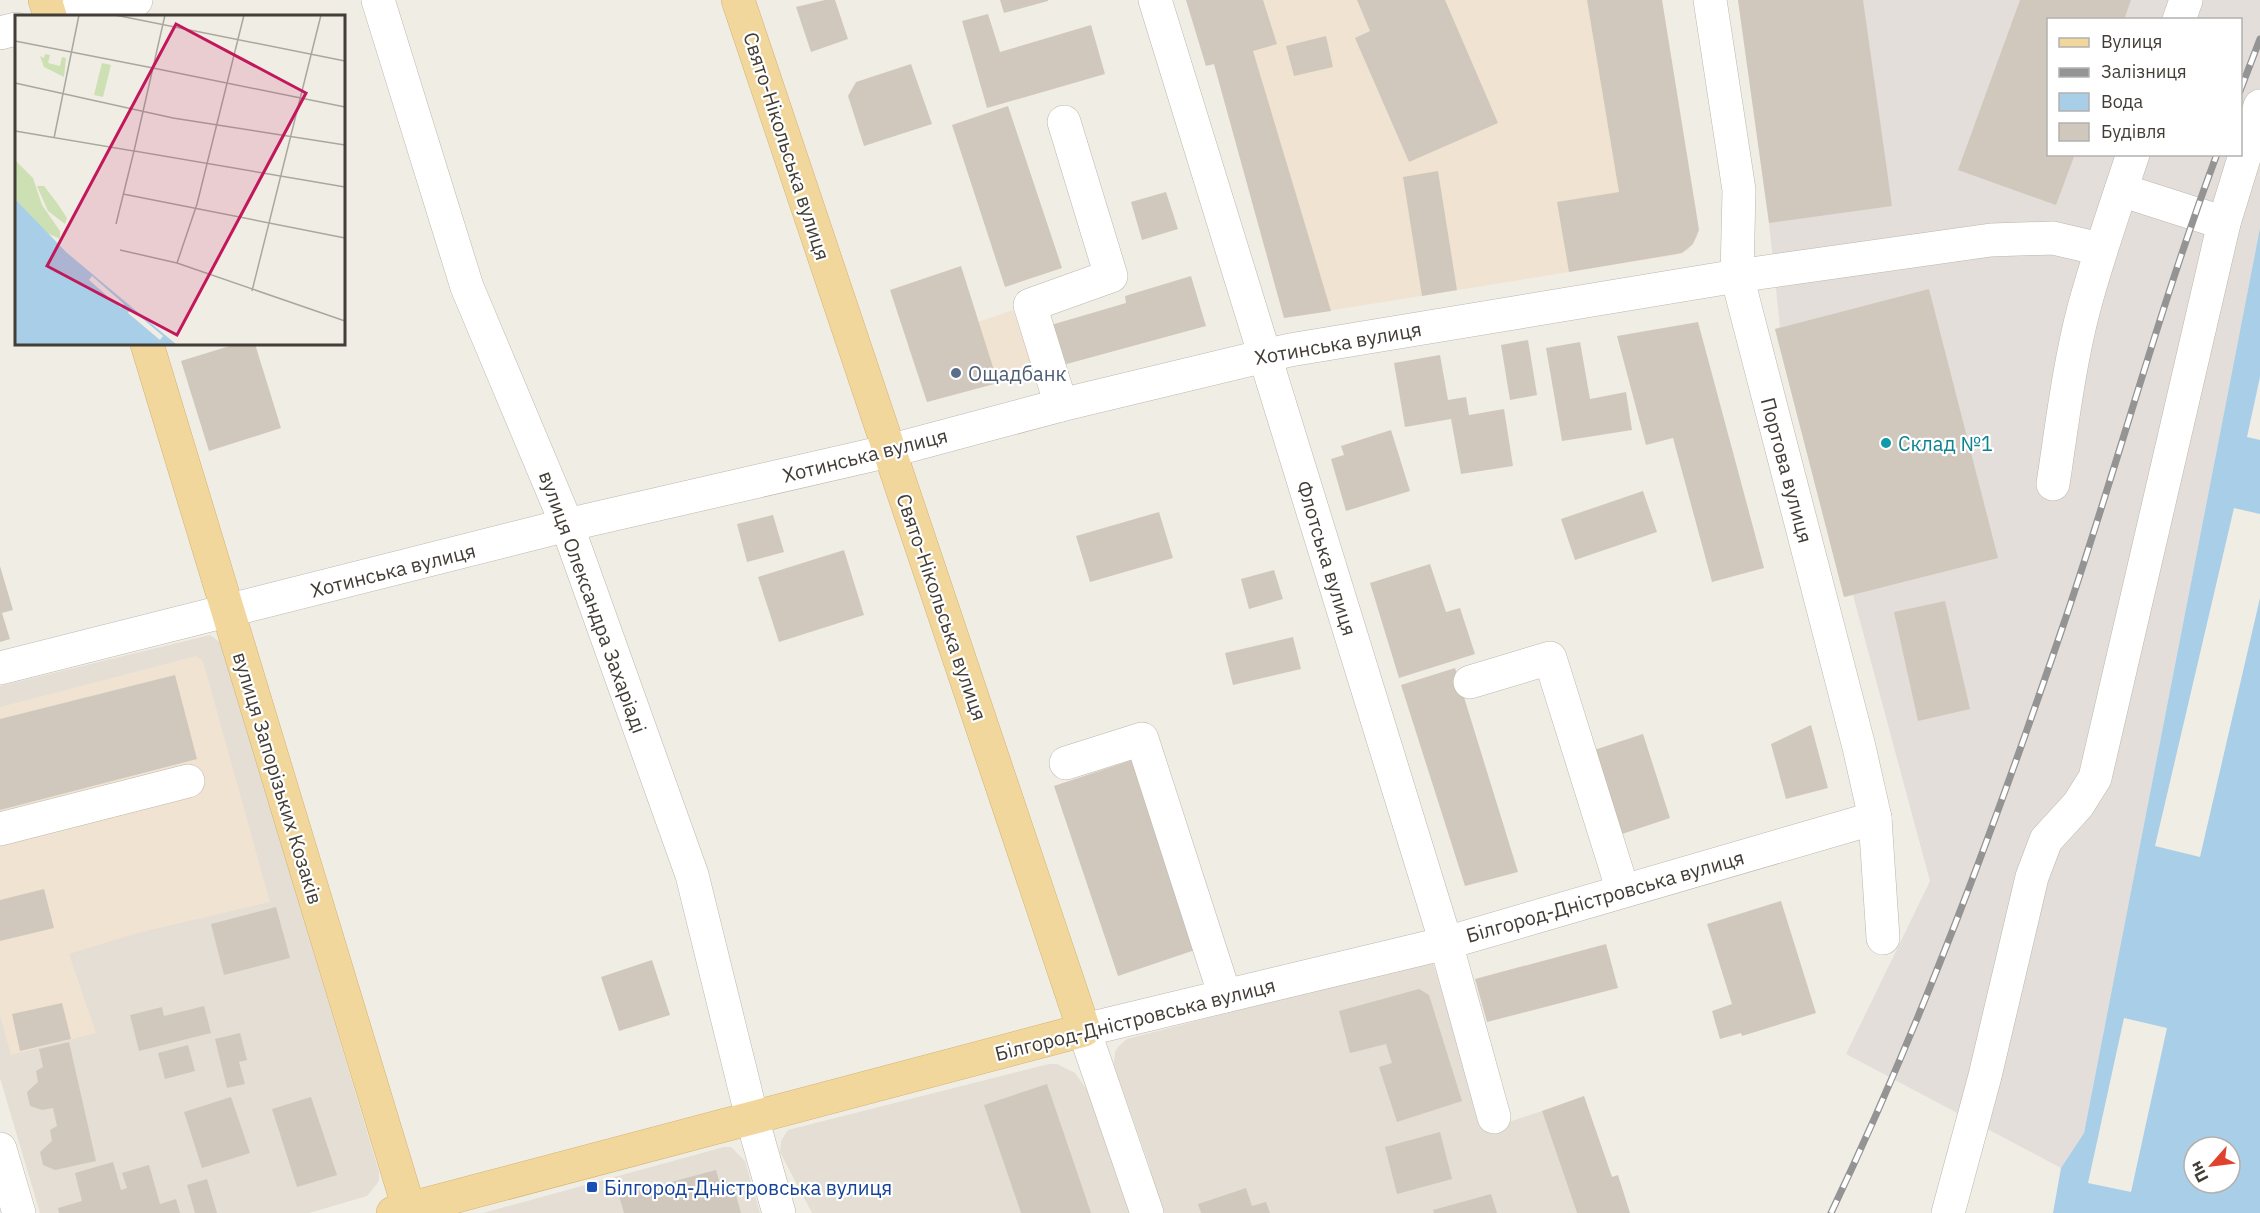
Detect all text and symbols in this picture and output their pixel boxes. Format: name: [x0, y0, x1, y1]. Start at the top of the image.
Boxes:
inset map: [15, 15, 345, 345]
legend: [2047, 18, 2242, 156]
street label: Свято-Нікольська вулиця: [737, 28, 837, 264]
text: Вулиця: [2101, 30, 2162, 53]
text: Залізниця: [2101, 60, 2187, 83]
text: Вода: [2101, 90, 2144, 113]
text: Будівля: [2101, 120, 2166, 143]
street label: Хотинська вулиця: [1252, 315, 1424, 371]
place label: Ощадбанк: [968, 360, 1066, 387]
marker: Ощадбанк: [949, 366, 963, 380]
street label: Портова вулиця: [1755, 394, 1819, 546]
street label: Хотинська вулиця: [780, 421, 950, 489]
place label: Склад №1: [1898, 430, 1993, 457]
marker: Склад №1: [1879, 436, 1893, 450]
street label: вулиця Олександра Захаріаді: [533, 467, 653, 737]
street label: Флотська вулиця: [1291, 477, 1363, 639]
street label: Свято-Нікольська вулиця: [890, 490, 994, 724]
street label: Хотинська вулиця: [308, 536, 478, 604]
street label: вулиця Запорізьких Козаків: [227, 649, 329, 907]
street label: Білгород-Дністровська вулиця: [1463, 843, 1747, 949]
street label: Білгород-Дністровська вулиця: [992, 971, 1278, 1067]
north arrow: [2182, 1135, 2242, 1195]
text: Пн: [2185, 1158, 2213, 1186]
place label: Білгород-Дністровська вулиця: [604, 1174, 892, 1201]
marker: Білгород-Дністровська вулиця: [585, 1180, 599, 1194]

